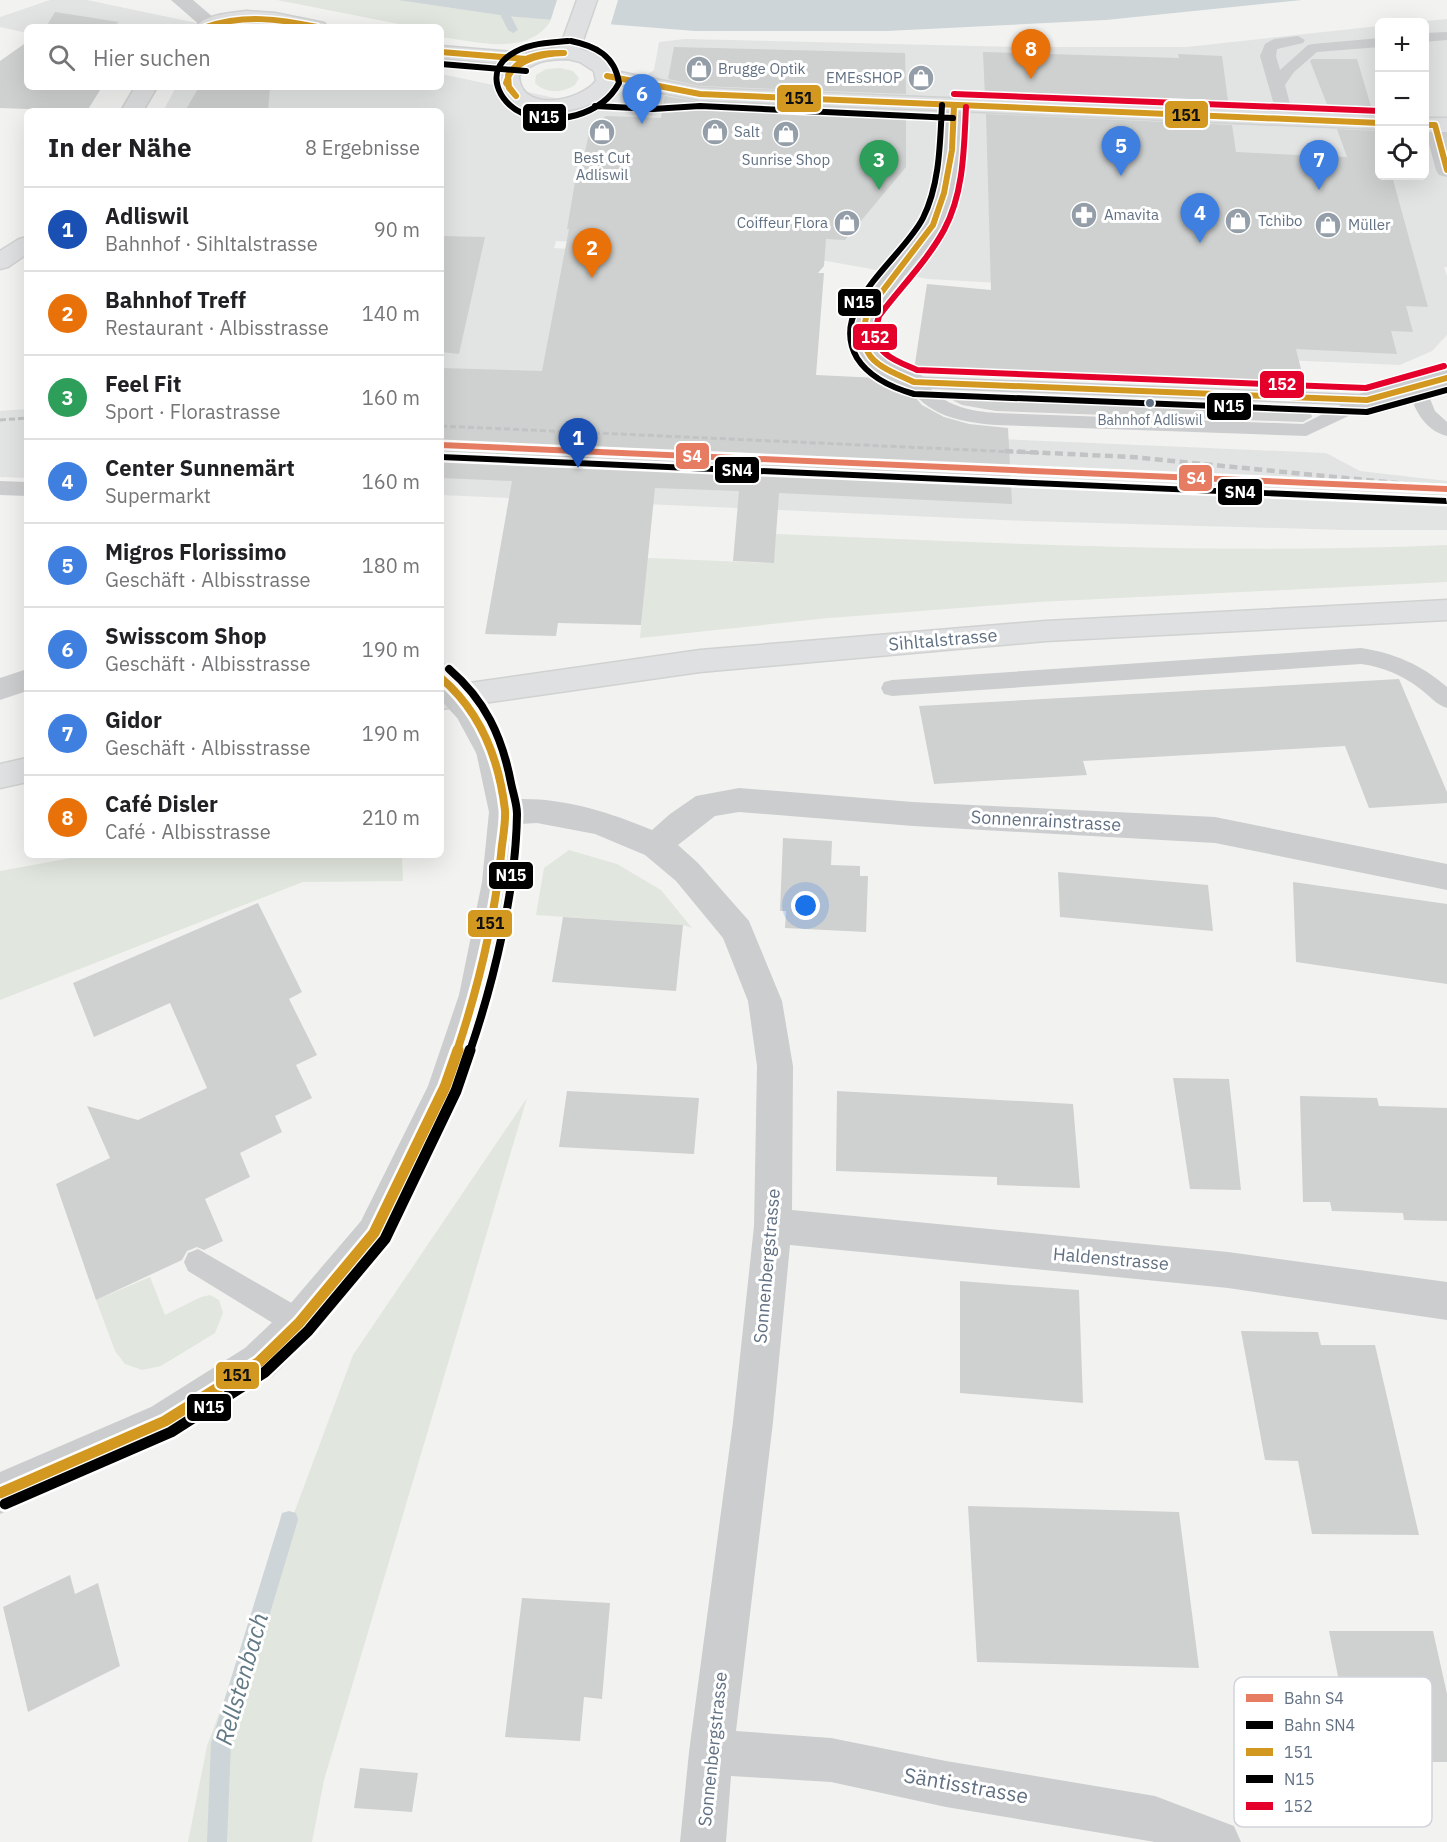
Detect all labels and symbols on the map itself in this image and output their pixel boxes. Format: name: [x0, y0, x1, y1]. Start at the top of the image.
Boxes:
pin: 8: [1012, 29, 1050, 79]
shop icon: Brugge Optik: [684, 54, 714, 84]
place label: Brugge Optik: [718, 59, 806, 78]
shop icon: EMEsSHOP: [906, 63, 936, 93]
place label: EMEsSHOP: [826, 68, 902, 87]
pin: 6: [622, 74, 662, 124]
line badge: 151: [776, 84, 822, 113]
text: 151: [785, 88, 814, 108]
line badge: 151: [1164, 100, 1209, 129]
line badge: N15: [522, 103, 567, 132]
text: 151: [1172, 105, 1201, 125]
text: N15: [529, 107, 560, 127]
shop icon: Best Cut Adliswil: [587, 117, 617, 147]
shop icon: Salt: [700, 117, 730, 147]
shop icon: Sunrise Shop: [771, 119, 801, 149]
place label: Salt: [734, 122, 760, 141]
pin: 5: [1102, 126, 1140, 176]
pin: 3: [860, 140, 898, 190]
pin: 7: [1300, 140, 1338, 190]
place label: Best Cut Adliswil: [573, 148, 631, 184]
place label: Sunrise Shop: [742, 150, 830, 169]
pin: 4: [1180, 194, 1220, 243]
pharmacy icon: Amavita: [1069, 200, 1099, 230]
place label: Amavita: [1104, 205, 1159, 224]
shop icon: Tchibo: [1223, 206, 1253, 236]
shop icon: Coiffeur Flora: [832, 208, 862, 238]
shop icon: Müller: [1313, 210, 1343, 240]
place label: Tchibo: [1258, 211, 1303, 230]
place label: Coiffeur Flora: [737, 213, 828, 232]
place label: Müller: [1348, 215, 1391, 234]
pin: 2: [572, 228, 612, 278]
line badge: N15: [837, 288, 882, 317]
text: N15: [844, 292, 875, 312]
line badge: 152: [852, 323, 898, 351]
text: 152: [861, 327, 889, 347]
line badge: 152: [1259, 370, 1305, 399]
text: 152: [1268, 374, 1296, 394]
line badge: N15: [1206, 392, 1252, 421]
text: N15: [1214, 396, 1245, 416]
marker: Bahnhof Adliswil: [1144, 397, 1156, 409]
place label: Bahnhof Adliswil: [1097, 411, 1203, 429]
pin: 1: [558, 418, 598, 468]
line badge: S4: [675, 442, 710, 470]
text: S4: [682, 446, 702, 466]
line badge: SN4: [714, 456, 760, 484]
text: SN4: [721, 460, 753, 480]
line badge: S4: [1178, 464, 1213, 492]
text: S4: [1186, 468, 1206, 488]
line badge: SN4: [1217, 478, 1263, 506]
text: SN4: [1224, 482, 1256, 502]
street label: Sihltalstrasse: [888, 623, 998, 656]
street label: Sonnenrainstrasse: [970, 805, 1122, 836]
line badge: N15: [488, 861, 534, 890]
text: N15: [496, 865, 527, 885]
your location: [791, 891, 820, 920]
line badge: 151: [467, 909, 513, 938]
text: 151: [476, 913, 505, 933]
street label: Sonnenbergstrasse: [748, 1187, 785, 1344]
street label: Haldenstrasse: [1052, 1242, 1170, 1275]
line badge: 151: [215, 1361, 260, 1390]
text: 151: [223, 1365, 252, 1385]
line badge: N15: [186, 1393, 232, 1422]
text: N15: [194, 1397, 225, 1417]
water label: Rellstenbach: [207, 1609, 275, 1749]
street label: Sonnenbergstrasse: [693, 1670, 732, 1827]
legend: [1234, 1677, 1432, 1827]
text: Bahn S4: [1284, 1688, 1344, 1708]
text: Bahn SN4: [1284, 1715, 1355, 1735]
text: 151: [1284, 1742, 1313, 1762]
street label: Säntisstrasse: [902, 1760, 1031, 1810]
text: N15: [1284, 1769, 1315, 1789]
text: 152: [1284, 1796, 1313, 1816]

